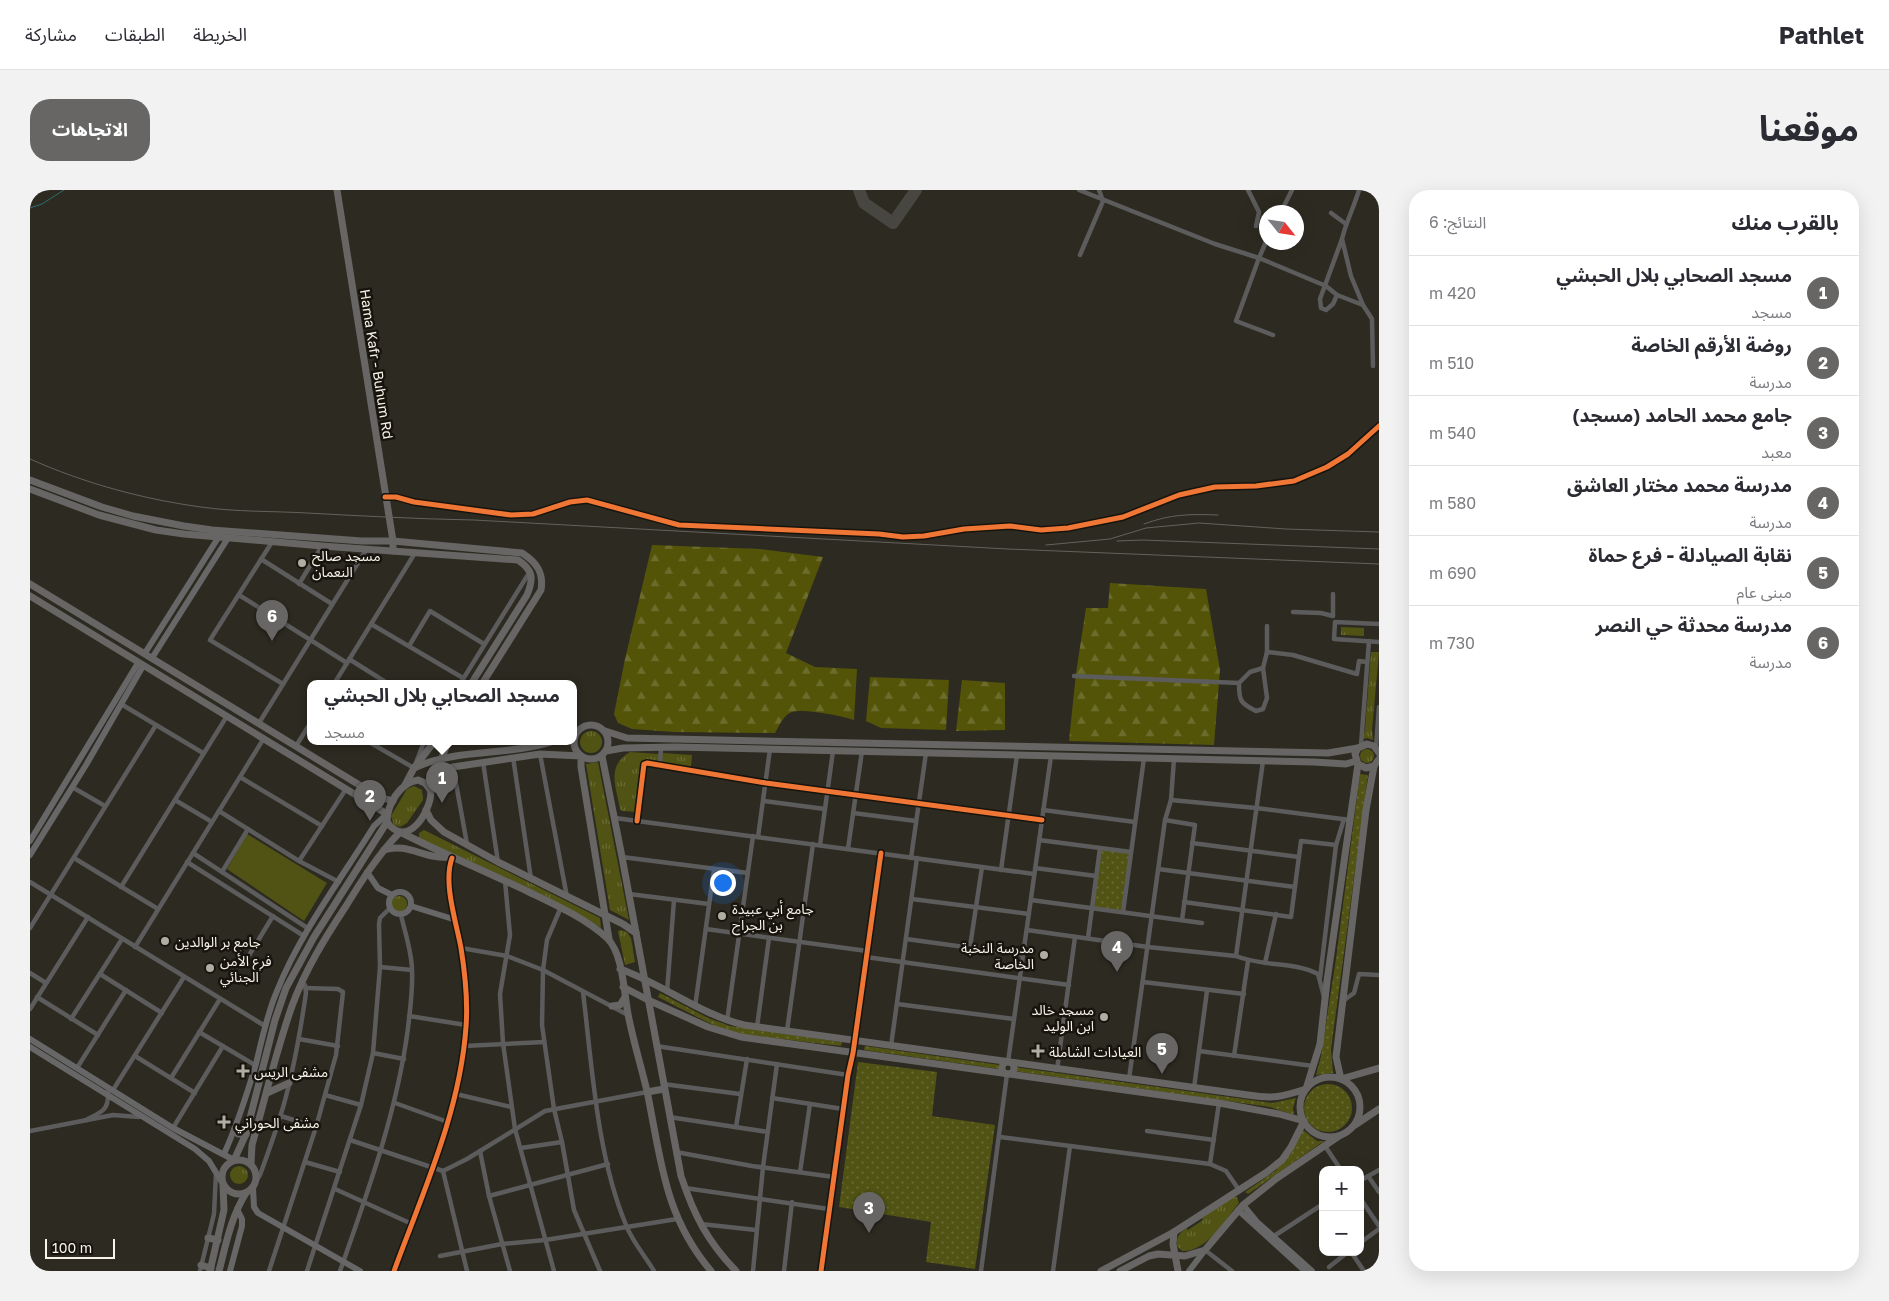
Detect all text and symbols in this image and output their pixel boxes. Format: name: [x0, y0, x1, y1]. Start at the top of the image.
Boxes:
text: Pathlet: [1779, 20, 1864, 49]
text: مشاركة: [25, 23, 77, 45]
text: الطبقات: [105, 23, 165, 45]
text: الخريطة: [193, 23, 247, 45]
button: الاتجاهات: [30, 99, 150, 161]
text: موقعنا: [1759, 107, 1859, 149]
north arrow: [1259, 205, 1304, 250]
text: بالقرب منك: [1731, 209, 1839, 235]
text: النتائج: 6: [1429, 212, 1486, 232]
text: مسجد الصحابي بلال الحبشي: [1556, 263, 1792, 286]
text: 420 m: [1429, 283, 1476, 303]
text: 1: [1819, 283, 1827, 303]
street label: Hama Kafr - Buhum Rd: [357, 288, 397, 440]
text: مسجد: [1751, 302, 1792, 322]
text: روضة الأرقم الخاصة: [1631, 333, 1792, 356]
text: 510 m: [1429, 353, 1474, 373]
text: 2: [1818, 353, 1828, 373]
text: مدرسة: [1749, 372, 1792, 392]
text: جامع محمد الحامد (مسجد): [1572, 403, 1792, 426]
text: 540 m: [1429, 423, 1476, 443]
text: 3: [1818, 423, 1828, 443]
text: معبد: [1761, 442, 1792, 462]
text: مدرسة محمد مختار العاشق: [1567, 473, 1792, 496]
text: 580 m: [1429, 493, 1476, 513]
text: 4: [1818, 493, 1828, 513]
text: مدرسة: [1749, 512, 1792, 532]
text: نقابة الصيادلة - فرع حماة: [1589, 543, 1792, 566]
place label: مسجد صالح النعمان: [312, 547, 381, 581]
marker: مسجد صالح النعمان: [296, 557, 308, 569]
text: 690 m: [1429, 563, 1476, 583]
text: 5: [1818, 563, 1828, 583]
text: مبنى عام: [1736, 582, 1792, 602]
pin: 6: [256, 600, 288, 641]
text: مدرسة محدثة حي النصر: [1595, 613, 1792, 636]
text: 730 m: [1429, 633, 1475, 653]
text: 6: [1818, 633, 1828, 653]
text: مدرسة: [1749, 652, 1792, 672]
popup: [307, 680, 577, 745]
text: مسجد الصحابي بلال الحبشي: [324, 683, 560, 706]
text: مسجد: [324, 722, 365, 742]
pin: 1: [426, 762, 458, 803]
pin: 2: [354, 780, 386, 821]
your location: [710, 870, 736, 896]
place label: جامع أبي عبيدة بن الجراح: [732, 900, 814, 936]
marker: جامع أبي عبيدة بن الجراح: [716, 910, 728, 922]
pin: 4: [1101, 931, 1133, 972]
place label: جامع بر الوالدين: [175, 933, 261, 953]
marker: جامع بر الوالدين: [159, 935, 171, 947]
place label: مدرسة النخبة الخاصة: [961, 939, 1034, 972]
marker: مدرسة النخبة الخاصة: [1038, 949, 1050, 961]
place label: فرع الأمن الجنائي: [220, 952, 271, 988]
marker: فرع الأمن الجنائي: [204, 962, 216, 974]
place label: مسجد خالد ابن الوليد: [1031, 1001, 1094, 1035]
marker: مسجد خالد ابن الوليد: [1098, 1011, 1110, 1023]
pin: 5: [1146, 1033, 1178, 1074]
place label: العيادات الشاملة: [1049, 1043, 1141, 1060]
marker: العيادات الشاملة: [1031, 1044, 1045, 1058]
place label: مشفى الريس: [254, 1063, 328, 1081]
marker: مشفى الريس: [236, 1064, 250, 1078]
place label: مشفى الحوراني: [235, 1114, 320, 1134]
marker: مشفى الحوراني: [217, 1115, 231, 1129]
map controls: [1319, 1166, 1364, 1256]
button: +: [1319, 1166, 1364, 1211]
pin: 3: [853, 1192, 885, 1233]
button: −: [1319, 1211, 1364, 1256]
scale bar: [45, 1236, 115, 1259]
text: 100 m: [52, 1239, 92, 1256]

